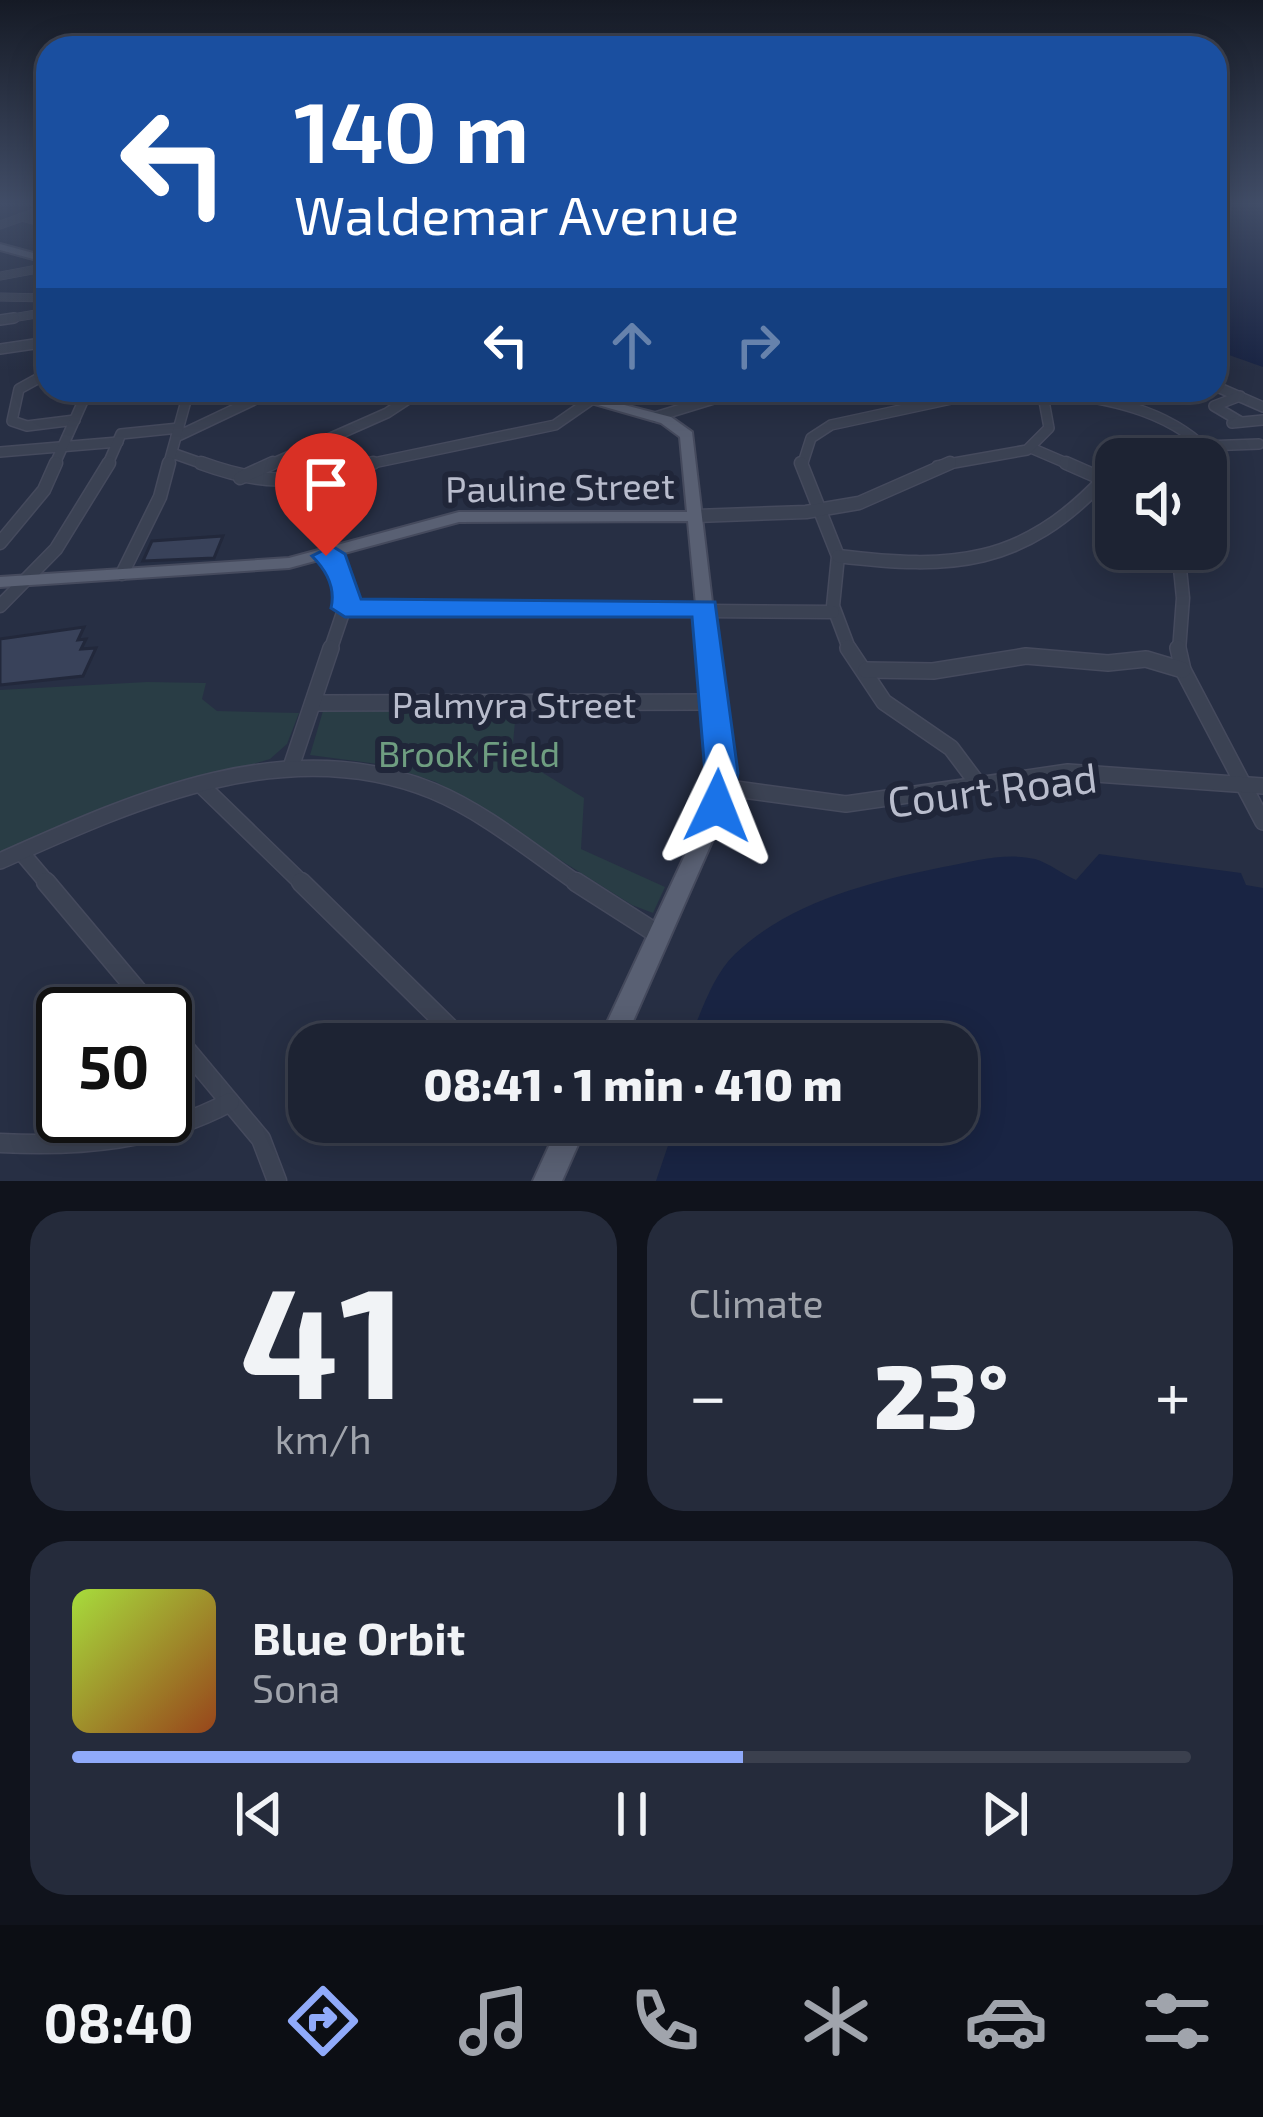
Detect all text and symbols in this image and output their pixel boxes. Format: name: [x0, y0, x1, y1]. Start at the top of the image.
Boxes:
text: 140 m: [294, 79, 529, 180]
icon: left: [96, 84, 252, 240]
text: Waldemar Avenue: [294, 181, 739, 246]
icon: left: [473, 312, 539, 378]
icon: ahead: [599, 312, 665, 378]
icon: right: [725, 312, 791, 378]
pin: [275, 433, 377, 556]
map controls: [1095, 438, 1227, 570]
button: sound: [1095, 438, 1227, 570]
icon: arrive: [293, 451, 359, 517]
street label: Pauline Street: [445, 463, 675, 509]
street label: Palmyra Street: [392, 682, 636, 725]
park label: Brook Field: [378, 731, 560, 774]
position arrow: [654, 743, 780, 869]
street label: Court Road: [884, 750, 1100, 826]
speed limit sign: 50: [36, 987, 192, 1143]
text: 08:41 · 1 min · 410 m: [424, 1056, 842, 1110]
text: 41: [240, 1243, 407, 1430]
text: Climate: [689, 1279, 823, 1326]
text: 23°: [873, 1339, 1008, 1447]
text: −: [689, 1354, 727, 1433]
text: +: [1155, 1354, 1191, 1433]
text: km/h: [275, 1415, 372, 1462]
text: Blue Orbit: [252, 1610, 465, 1664]
text: Sona: [252, 1664, 340, 1711]
icon: previous: [226, 1781, 292, 1847]
icon: pause: [599, 1781, 665, 1847]
icon: next: [972, 1781, 1038, 1847]
icon: directions: [281, 1979, 365, 2063]
icon: music: [452, 1979, 536, 2063]
icon: phone: [623, 1979, 707, 2063]
icon: climate: [794, 1979, 878, 2063]
icon: car: [964, 1979, 1048, 2063]
icon: filters: [1135, 1979, 1219, 2063]
text: 08:40: [43, 1989, 194, 2054]

